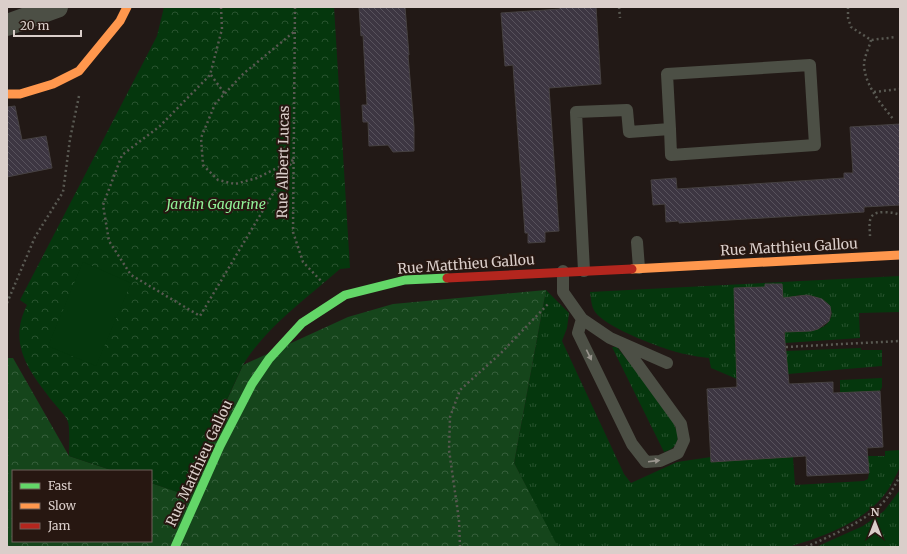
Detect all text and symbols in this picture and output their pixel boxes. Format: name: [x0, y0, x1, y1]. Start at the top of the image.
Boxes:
scale bar: [14, 12, 81, 38]
text: 20 m: [20, 18, 49, 33]
street label: Rue Albert Lucas: [273, 105, 293, 219]
park label: Jardin Gagarine: [164, 195, 266, 213]
street label: Rue Matthieu Gallou: [720, 234, 858, 260]
street label: Rue Matthieu Gallou: [397, 250, 535, 278]
one-way arrow: [586, 350, 592, 361]
street label: Rue Matthieu Gallou: [162, 397, 236, 529]
one-way arrow: [648, 458, 661, 464]
legend: [12, 470, 152, 542]
text: Fast: [48, 478, 72, 493]
text: Slow: [48, 498, 77, 513]
north arrow: [855, 502, 895, 542]
text: N: [871, 505, 880, 519]
text: Jam: [47, 518, 71, 533]

